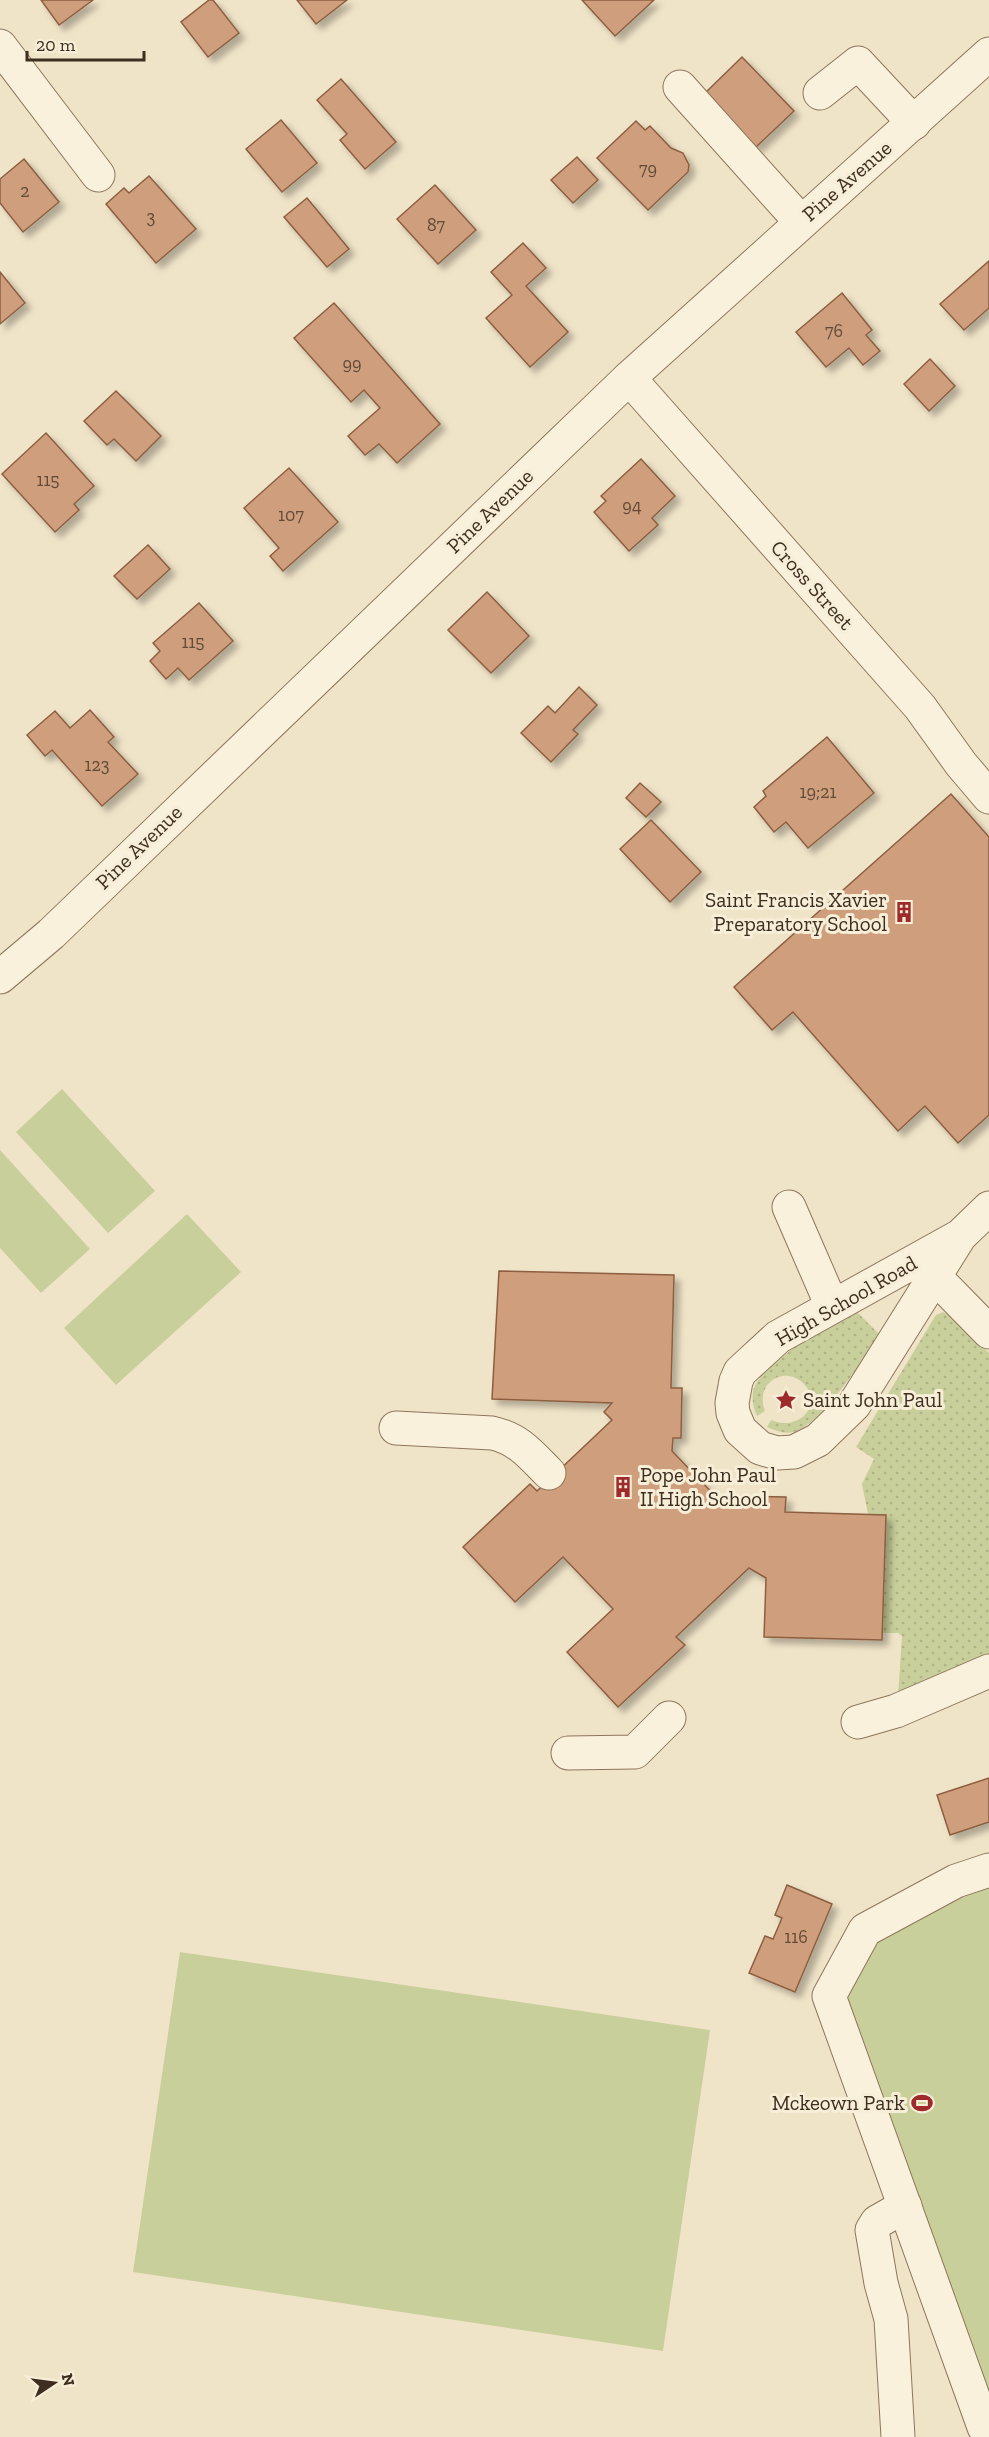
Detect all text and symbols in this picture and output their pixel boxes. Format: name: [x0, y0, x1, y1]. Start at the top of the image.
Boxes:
scale bar: [27, 24, 144, 62]
text: 20 m: [36, 34, 76, 56]
street label: Pine Avenue: [797, 135, 897, 226]
house number: 79: [639, 158, 657, 180]
house number: 2: [20, 180, 30, 202]
house number: 3: [147, 206, 156, 228]
house number: 87: [427, 214, 446, 236]
house number: 76: [825, 320, 843, 342]
house number: 99: [342, 353, 362, 375]
street label: Pine Avenue: [441, 463, 538, 558]
house number: 115: [36, 469, 60, 491]
house number: 94: [622, 495, 642, 517]
house number: 107: [278, 504, 304, 526]
street label: Cross Street: [766, 535, 859, 635]
house number: 115: [181, 631, 205, 653]
house number: 123: [84, 754, 110, 776]
house number: 19;21: [800, 781, 837, 803]
street label: Pine Avenue: [90, 799, 187, 894]
place label: Saint Francis Xavier Preparatory School: [705, 887, 887, 936]
building icon: Saint Francis Xavier Preparatory School: [892, 900, 916, 924]
street label: High School Road: [771, 1250, 921, 1351]
place label: Saint John Paul: [803, 1387, 943, 1412]
place icon: Saint John Paul: [774, 1388, 798, 1412]
place label: Pope John Paul II High School: [640, 1462, 776, 1511]
building icon: Pope John Paul II High School: [611, 1475, 635, 1499]
house number: 116: [784, 1926, 808, 1948]
place label: Mckeown Park: [772, 2090, 905, 2115]
sports icon: Mckeown Park: [910, 2091, 934, 2115]
north arrow: [24, 2353, 84, 2413]
text: N: [58, 2372, 79, 2388]

